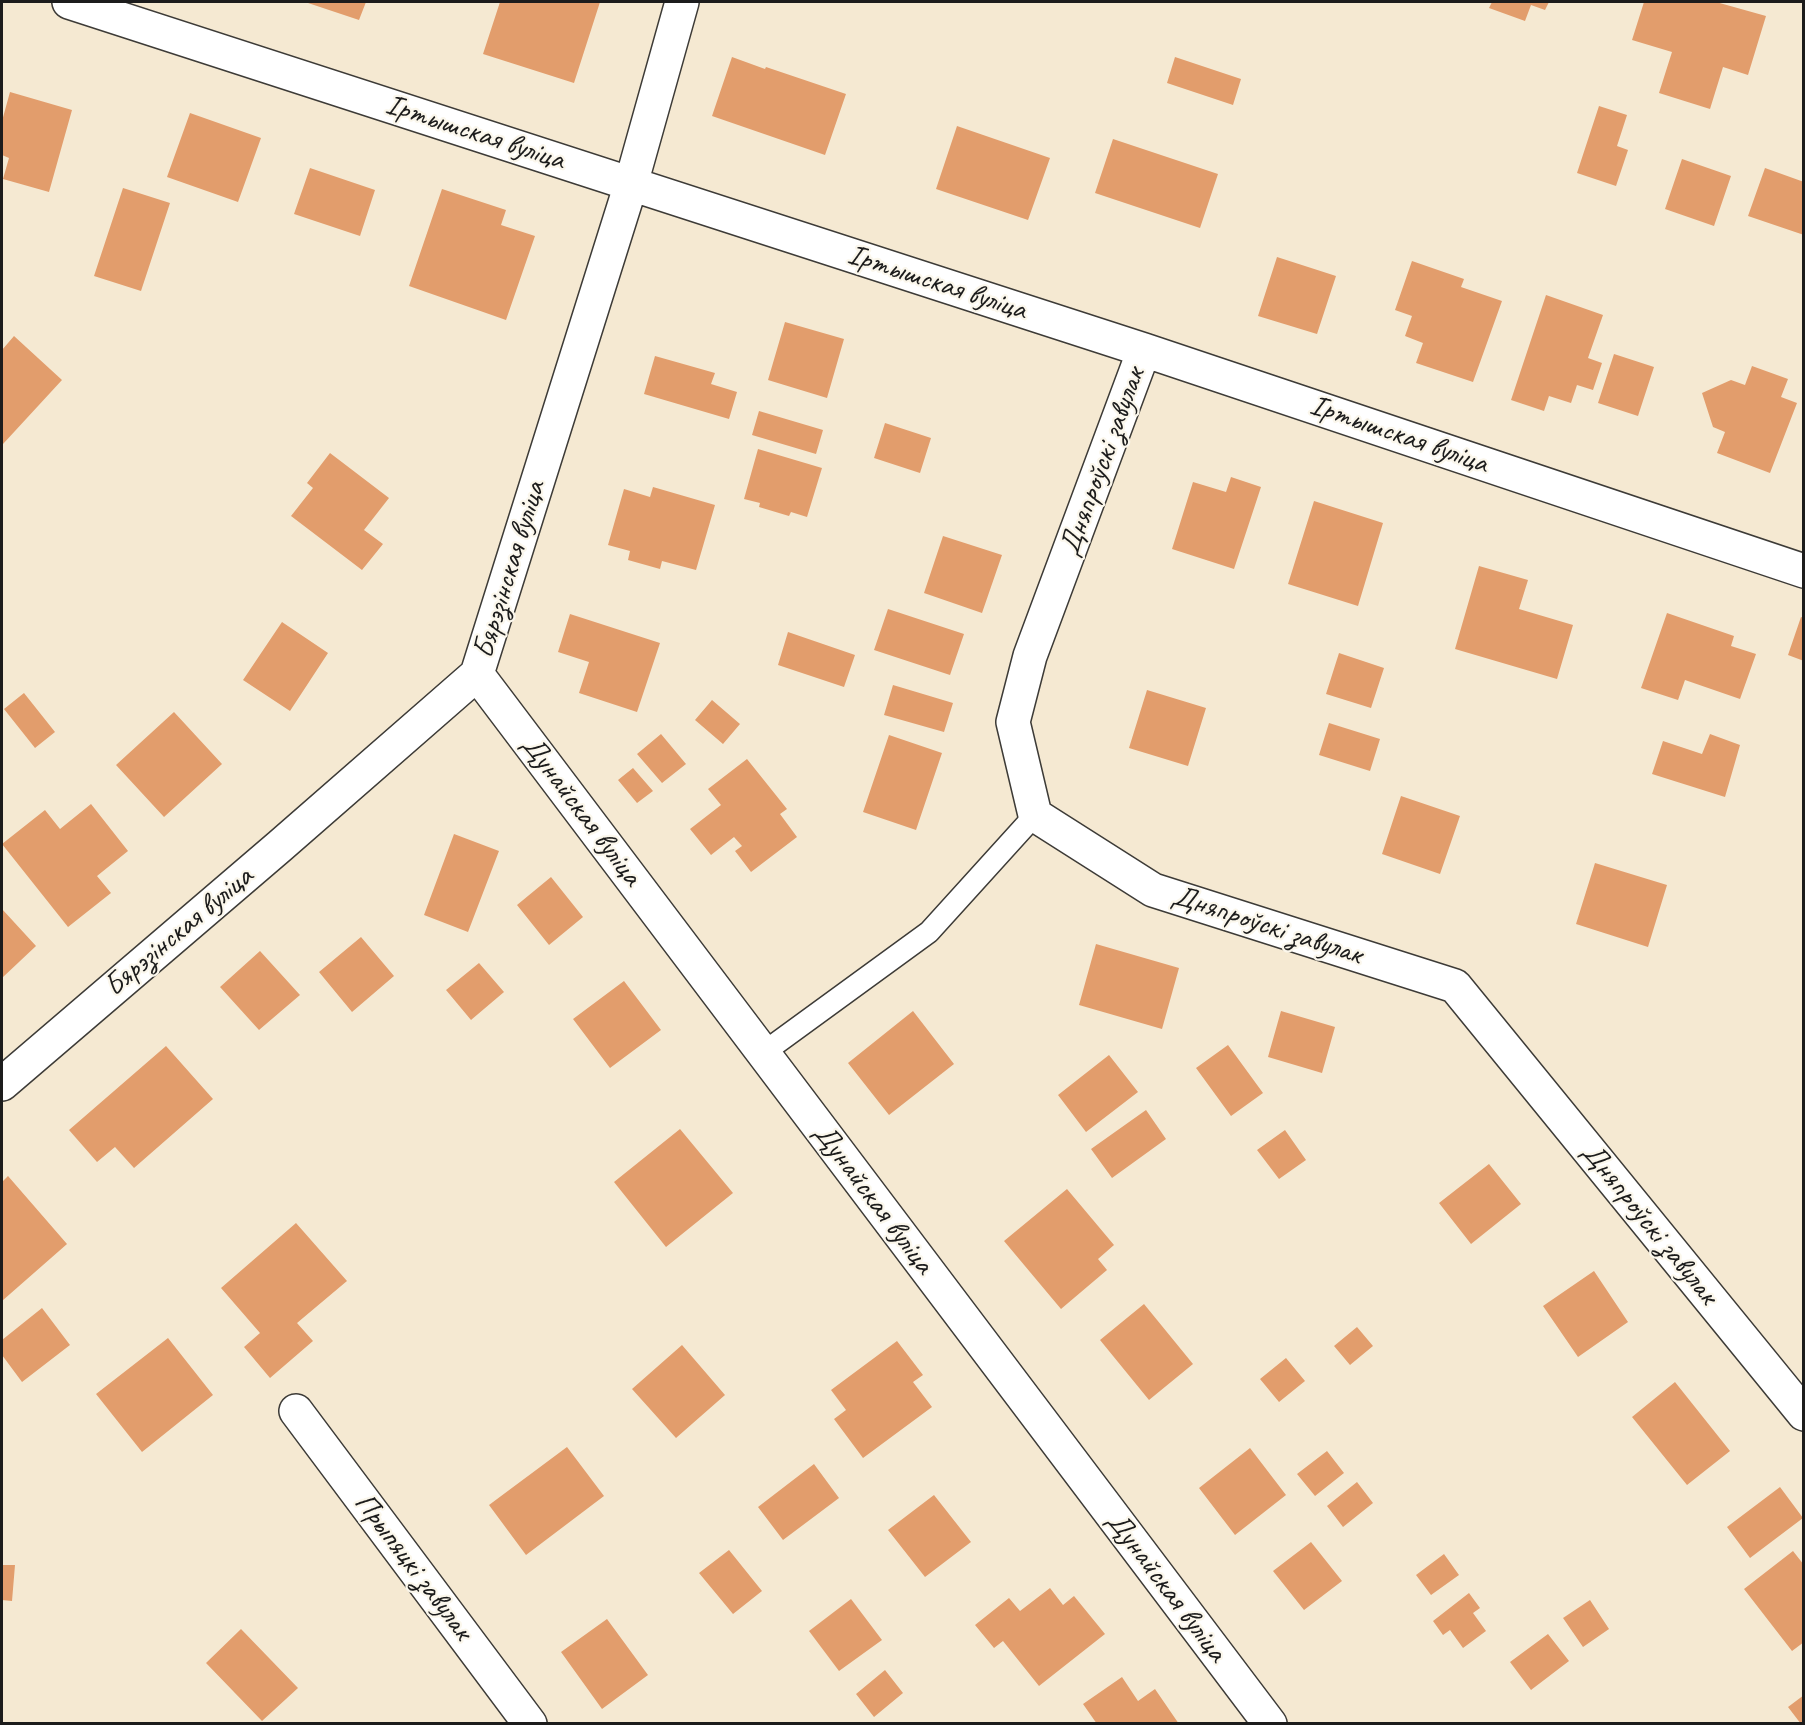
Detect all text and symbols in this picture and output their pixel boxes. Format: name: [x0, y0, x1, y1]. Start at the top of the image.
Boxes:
street label: Іртышская вуліца: [381, 87, 569, 179]
street label: Іртышская вуліца: [843, 237, 1031, 329]
street label: Дняпроўскі завулак: [1052, 363, 1154, 561]
street label: Іртышская вуліца: [1305, 388, 1493, 482]
street label: Бярэзінская вуліца: [466, 477, 554, 663]
street label: Дунайская вуліца: [513, 729, 649, 893]
street label: Бярэзінская вуліца: [97, 859, 261, 1005]
street label: Дняпроўскі завулак: [1167, 878, 1367, 974]
street label: Дунайская вуліца: [805, 1117, 941, 1281]
street label: Дняпроўскі завулак: [1573, 1136, 1725, 1312]
street label: Прыпяцкі завулак: [346, 1486, 480, 1648]
street label: Дунайская вуліца: [1098, 1505, 1234, 1669]

